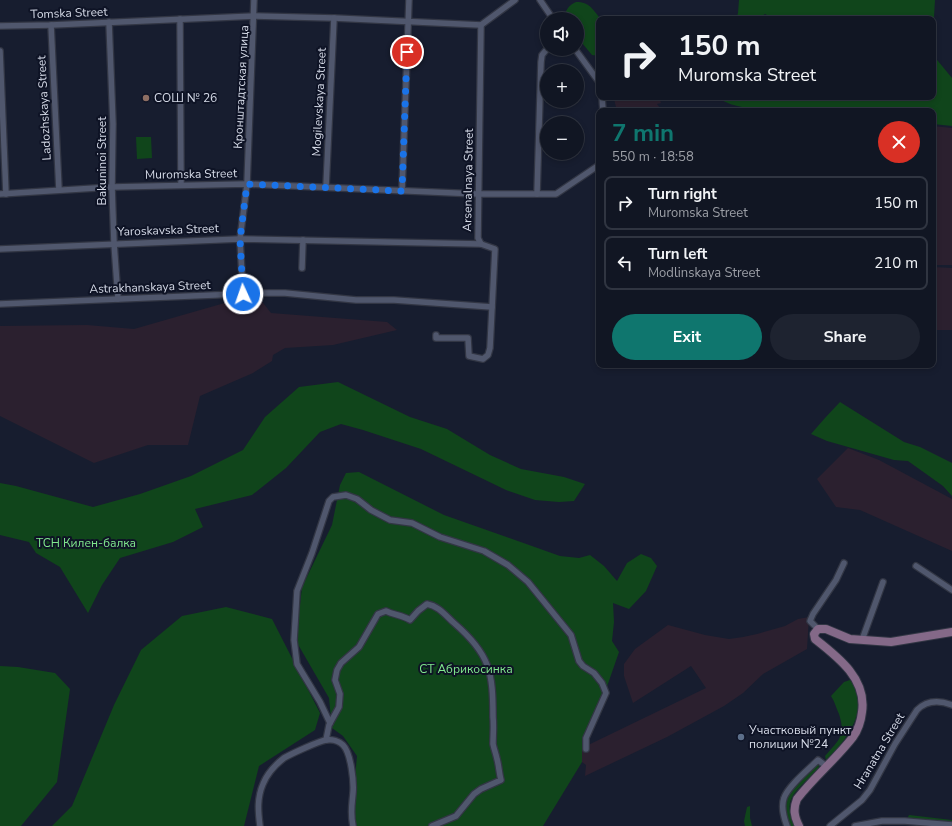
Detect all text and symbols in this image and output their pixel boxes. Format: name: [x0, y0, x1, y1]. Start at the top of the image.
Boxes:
street label: Tomska Street: [30, 4, 109, 22]
map controls: [540, 12, 584, 160]
button: sound: [540, 12, 584, 56]
street label: Кронштадтская улица: [230, 25, 252, 149]
text: 150 m: [678, 27, 761, 65]
icon: right: [612, 32, 664, 84]
pin: [390, 35, 424, 69]
icon: arrive: [396, 41, 418, 63]
street label: Mogilevskaya Street: [308, 46, 330, 157]
street label: Ladozhskaya Street: [33, 54, 55, 161]
text: Muromska Street: [678, 63, 816, 87]
button: +: [540, 64, 584, 108]
place label: СОШ № 26: [154, 90, 217, 106]
marker: СОШ № 26: [141, 93, 151, 103]
street label: Bakuninoi Street: [94, 116, 110, 205]
button: −: [540, 116, 584, 160]
text: 7 min: [612, 117, 674, 149]
button: close: [878, 121, 920, 163]
street label: Arsenalnaya Street: [459, 127, 477, 232]
text: 550 m · 18:58: [612, 148, 694, 166]
street label: Muromska Street: [145, 165, 238, 183]
text: Turn right: [648, 184, 717, 204]
icon: right: [614, 192, 636, 214]
text: 150 m: [874, 193, 918, 213]
text: Muromska Street: [648, 204, 748, 222]
street label: Yaroskavska Street: [116, 220, 220, 240]
text: Turn left: [648, 244, 707, 264]
icon: left: [614, 252, 636, 274]
text: 210 m: [874, 253, 918, 273]
text: Modlinskaya Street: [648, 264, 760, 282]
position arrow: [222, 273, 264, 315]
street label: Astrakhanskaya Street: [89, 277, 212, 297]
button: Exit: [612, 314, 762, 360]
button: Share: [770, 314, 920, 360]
park label: ТСН Килен-балка: [36, 535, 136, 551]
park label: СТ Абрикосинка: [419, 661, 513, 677]
street label: Hranatna Street: [850, 709, 908, 792]
place label: Участковый пункт полиции №24: [748, 722, 852, 752]
marker: Участковый пункт полиции №24: [736, 732, 746, 742]

